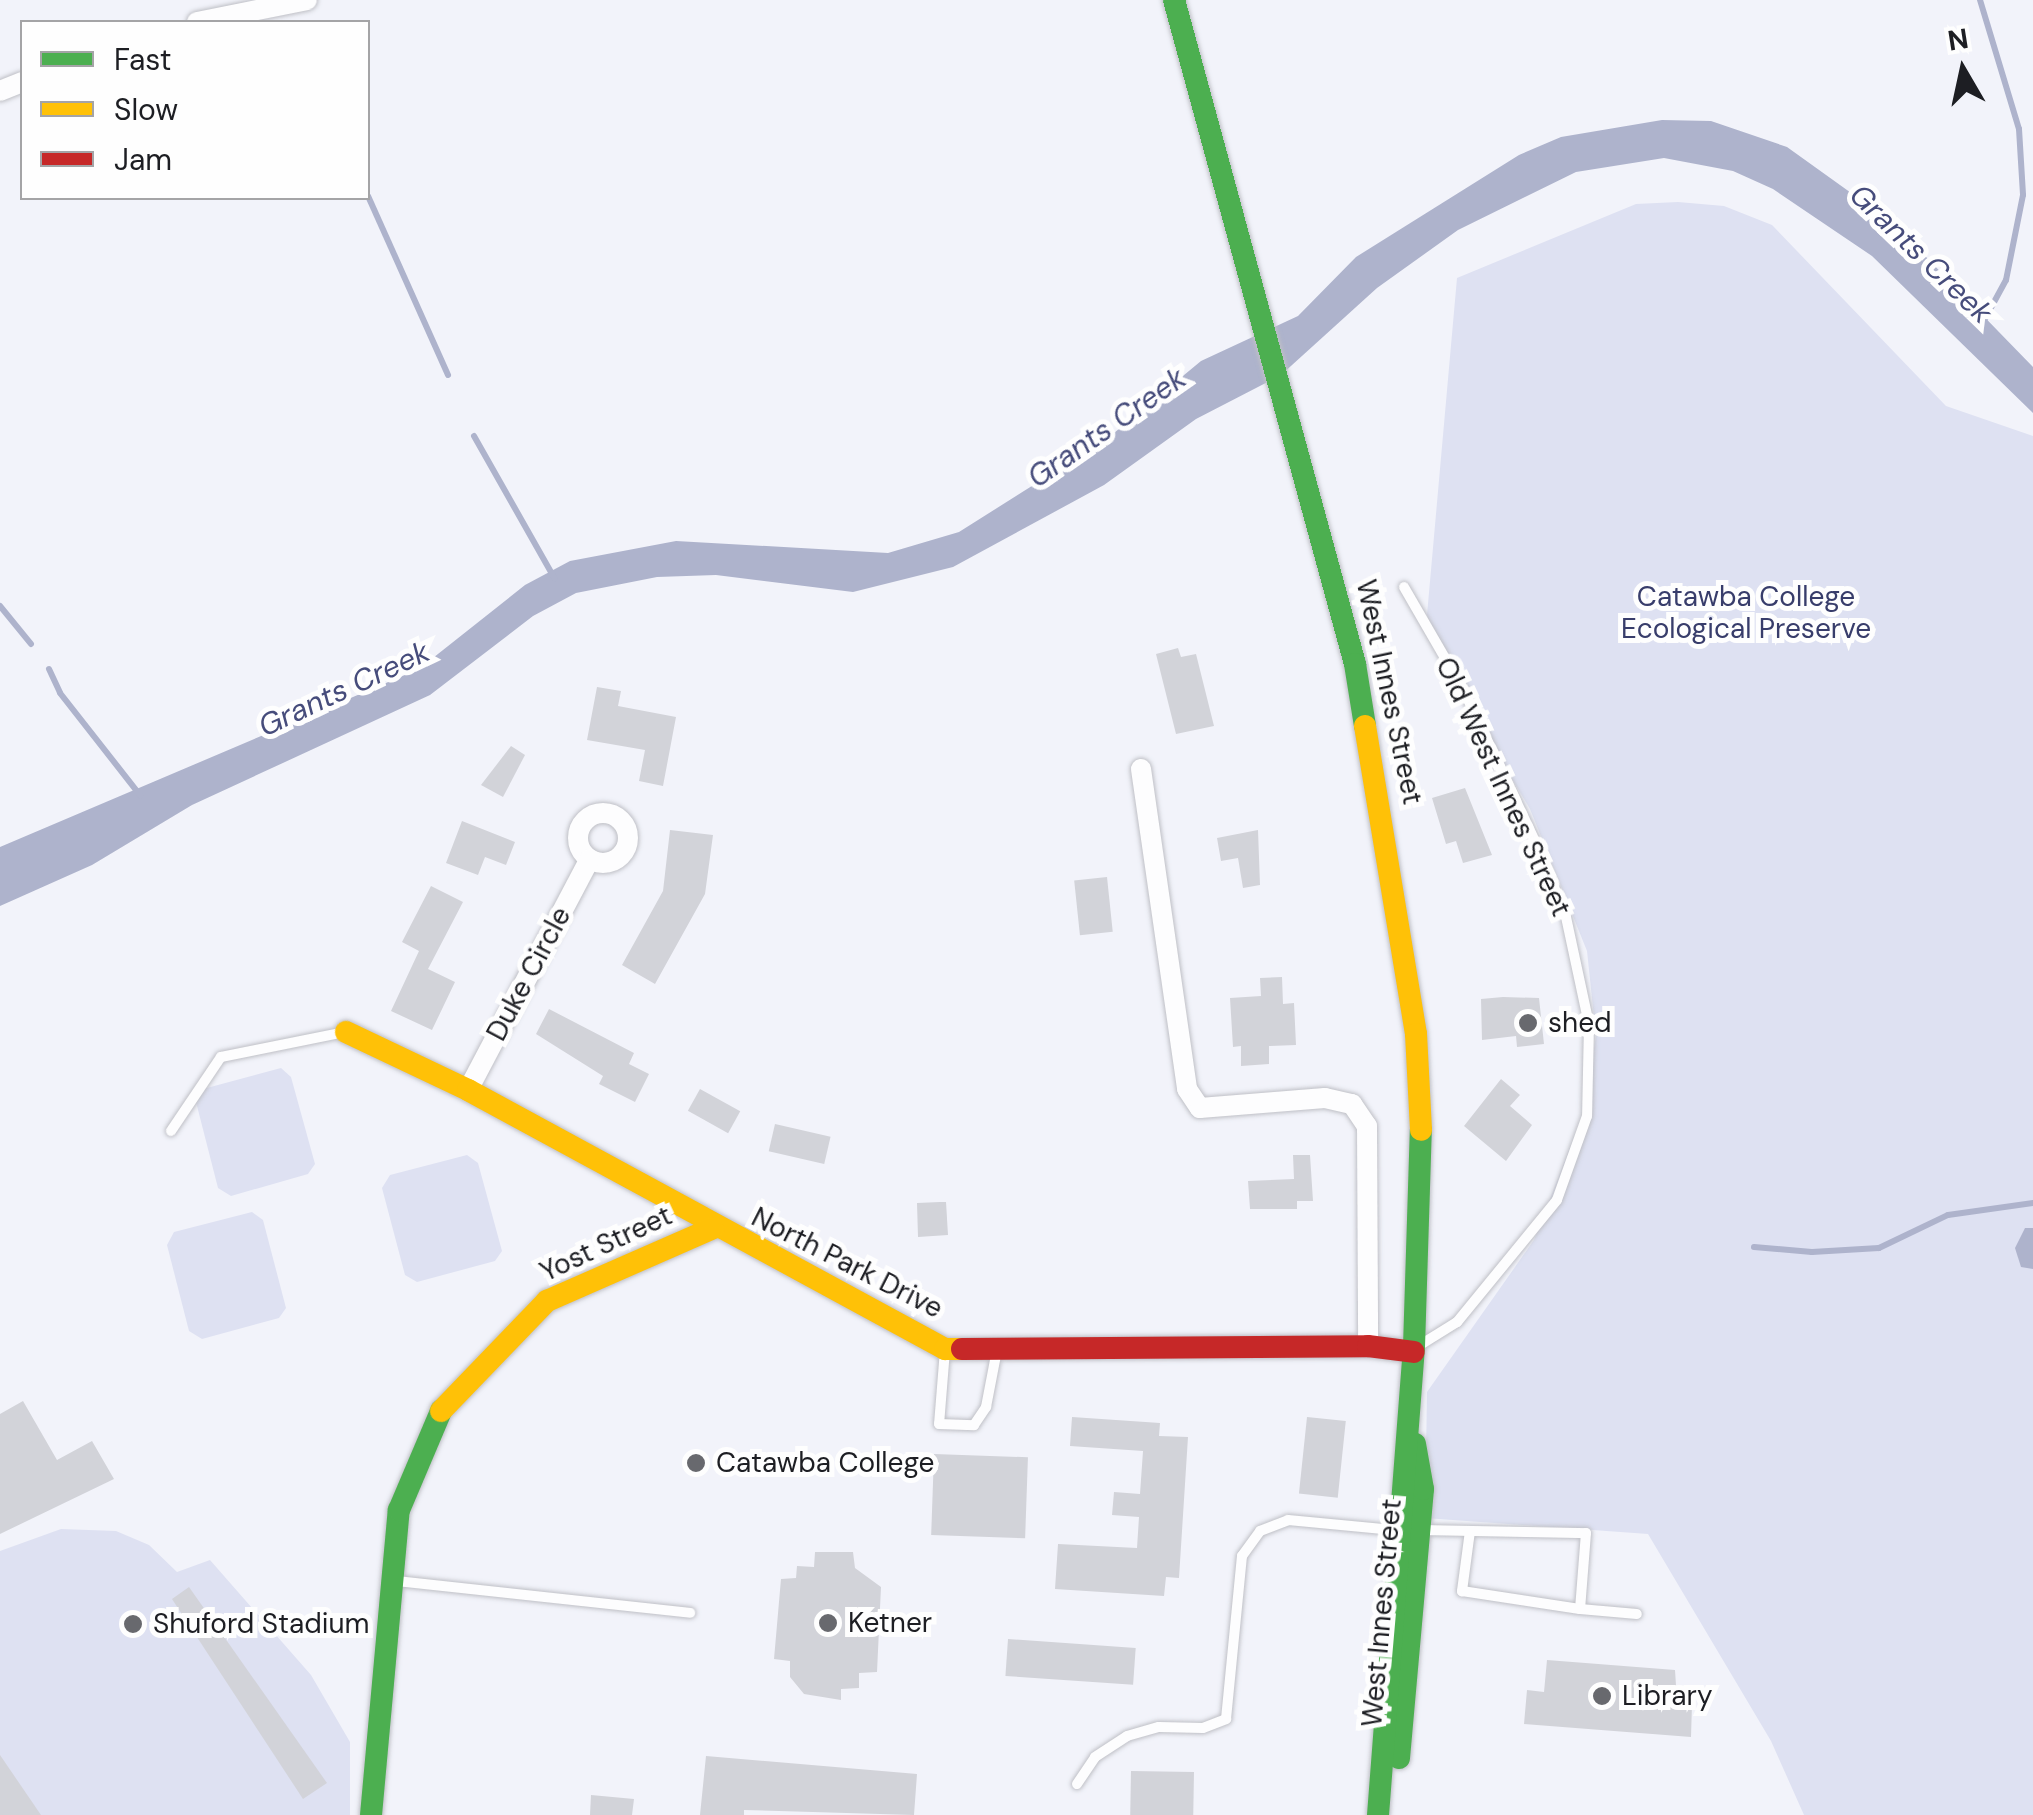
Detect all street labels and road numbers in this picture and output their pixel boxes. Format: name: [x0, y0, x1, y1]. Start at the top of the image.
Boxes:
street label: West Innes Street: [1349, 577, 1429, 807]
street label: Old West Innes Street: [1428, 652, 1578, 922]
street label: Duke Circle: [480, 901, 578, 1047]
street label: Yost Street: [535, 1199, 677, 1289]
street label: North Park Drive: [746, 1200, 948, 1326]
street label: West Innes Street: [1355, 1498, 1409, 1728]

